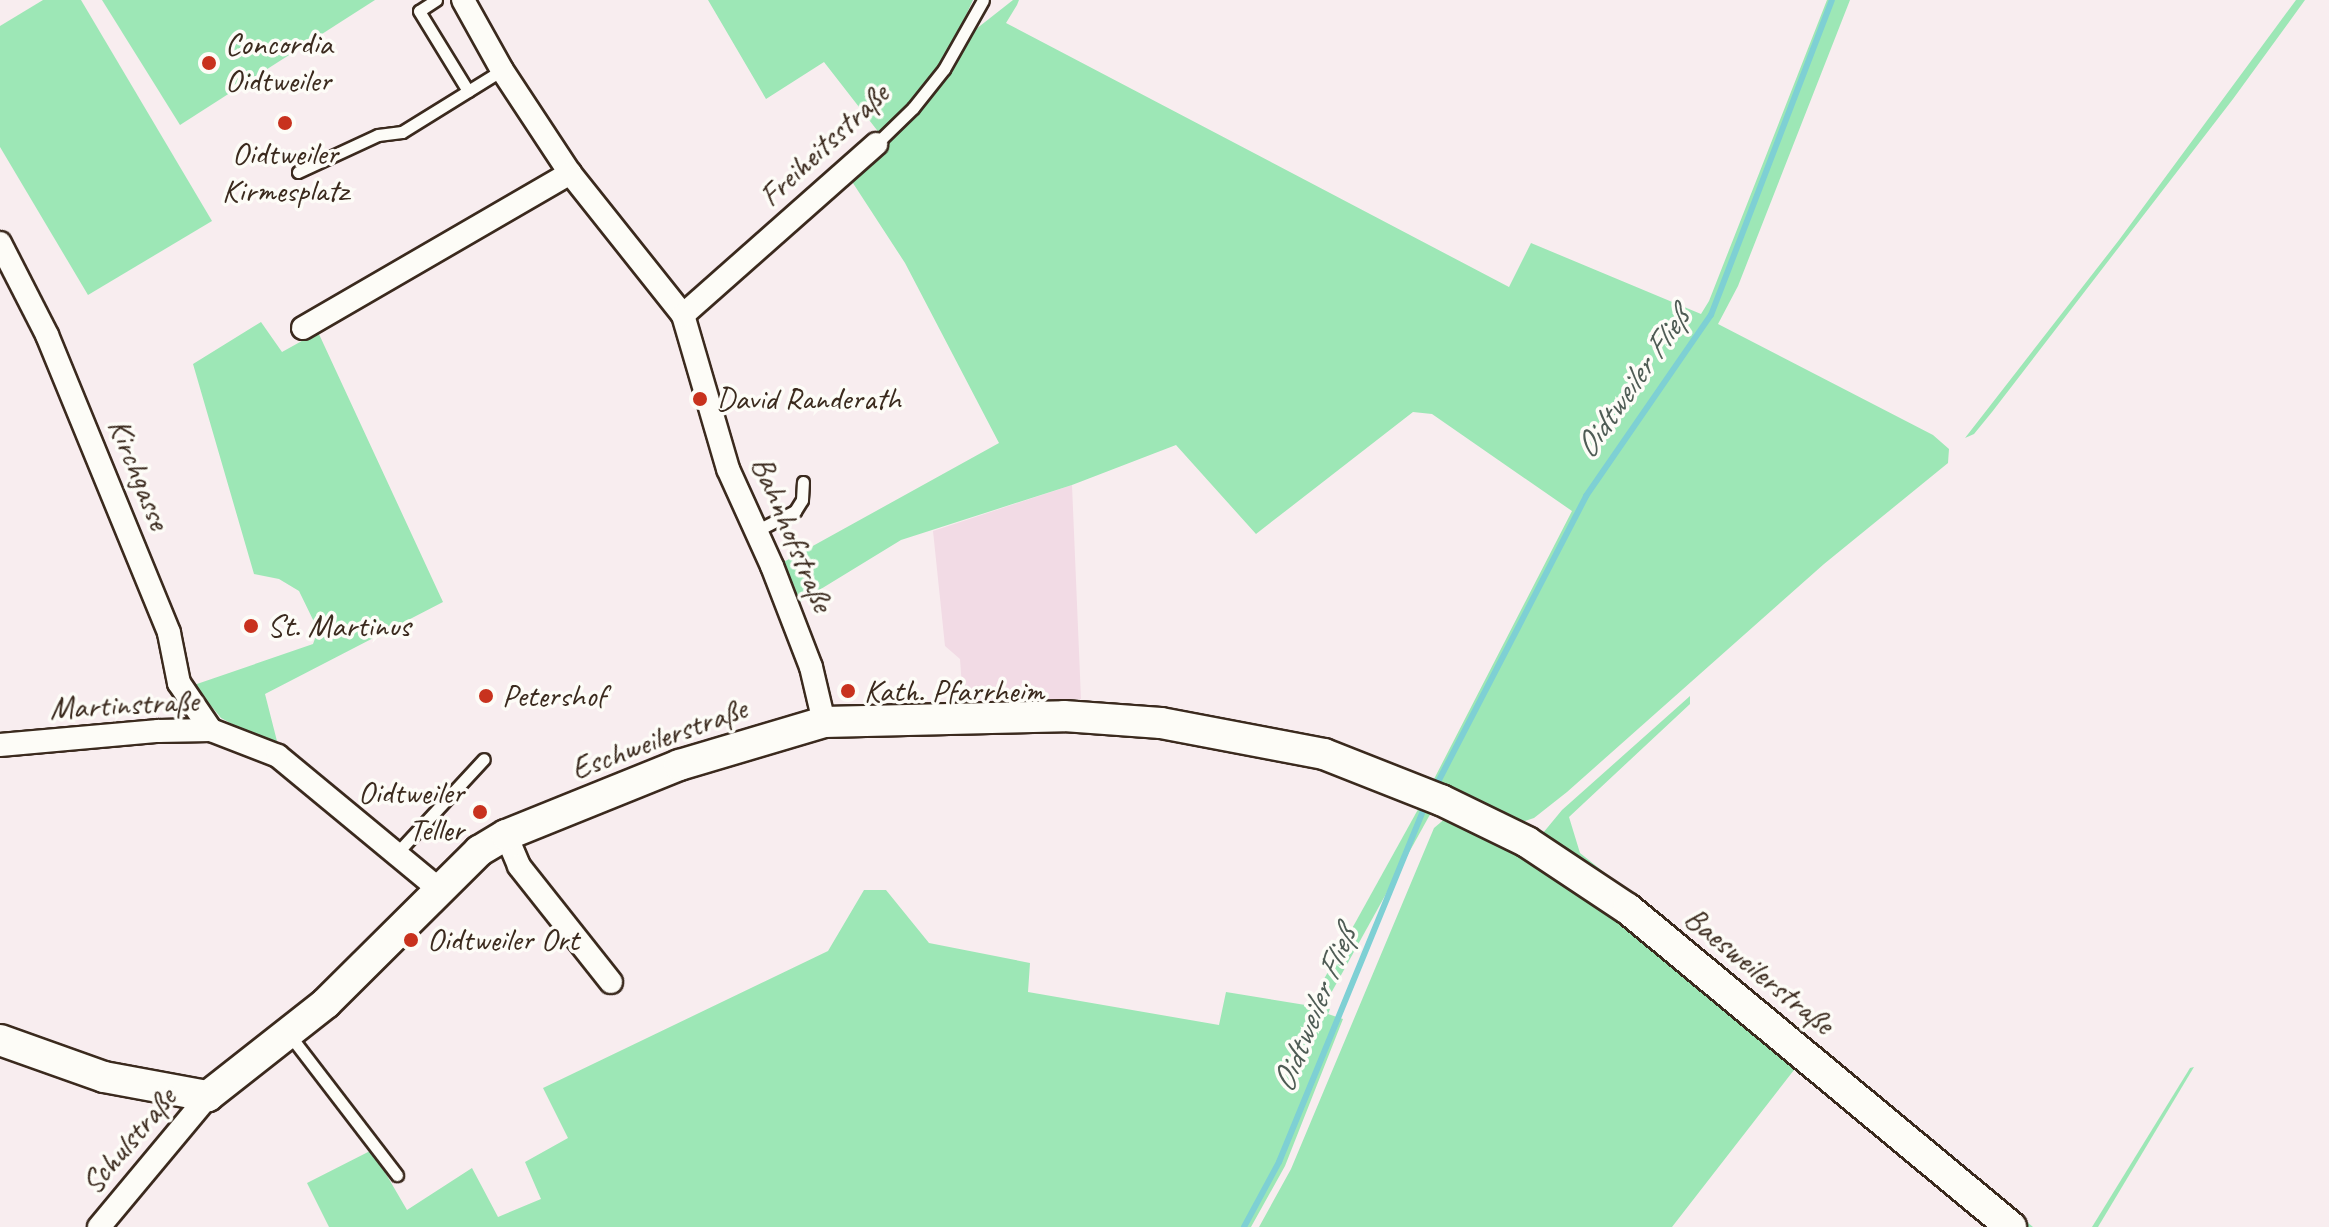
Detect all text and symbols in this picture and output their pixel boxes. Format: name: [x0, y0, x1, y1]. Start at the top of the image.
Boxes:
place label: Concordia Oidtweiler: [225, 26, 332, 101]
marker: Concordia Oidtweiler: [200, 54, 218, 72]
street label: Freiheitsstraße: [751, 75, 897, 215]
marker: Oidtweiler Kirmesplatz: [276, 114, 294, 132]
place label: Oidtweiler Kirmesplatz: [222, 136, 348, 211]
water label: Oidtweiler Fließ: [1565, 300, 1697, 466]
place label: David Randerath: [716, 380, 903, 418]
marker: David Randerath: [691, 390, 709, 408]
street label: Kirchgasse: [99, 413, 179, 535]
street label: Bahnhofstraße: [742, 451, 842, 617]
place label: St. Martinus: [267, 607, 410, 645]
marker: St. Martinus: [242, 617, 260, 635]
place label: Kath. Pfarrheim: [864, 672, 1044, 710]
place label: Petershof: [502, 677, 605, 715]
street label: Martinstraße: [49, 682, 199, 728]
marker: Kath. Pfarrheim: [839, 682, 857, 700]
marker: Petershof: [477, 687, 495, 705]
street label: Eschweilerstraße: [566, 689, 752, 789]
place label: Oidtweiler Teller: [358, 775, 464, 850]
marker: Oidtweiler Teller: [471, 803, 489, 821]
street label: Baesweilerstraße: [1676, 899, 1842, 1043]
place label: Oidtweiler Ort: [427, 921, 579, 959]
water label: Oidtweiler Fließ: [1262, 922, 1364, 1098]
marker: Oidtweiler Ort: [402, 931, 420, 949]
street label: Schulstraße: [73, 1080, 185, 1202]

